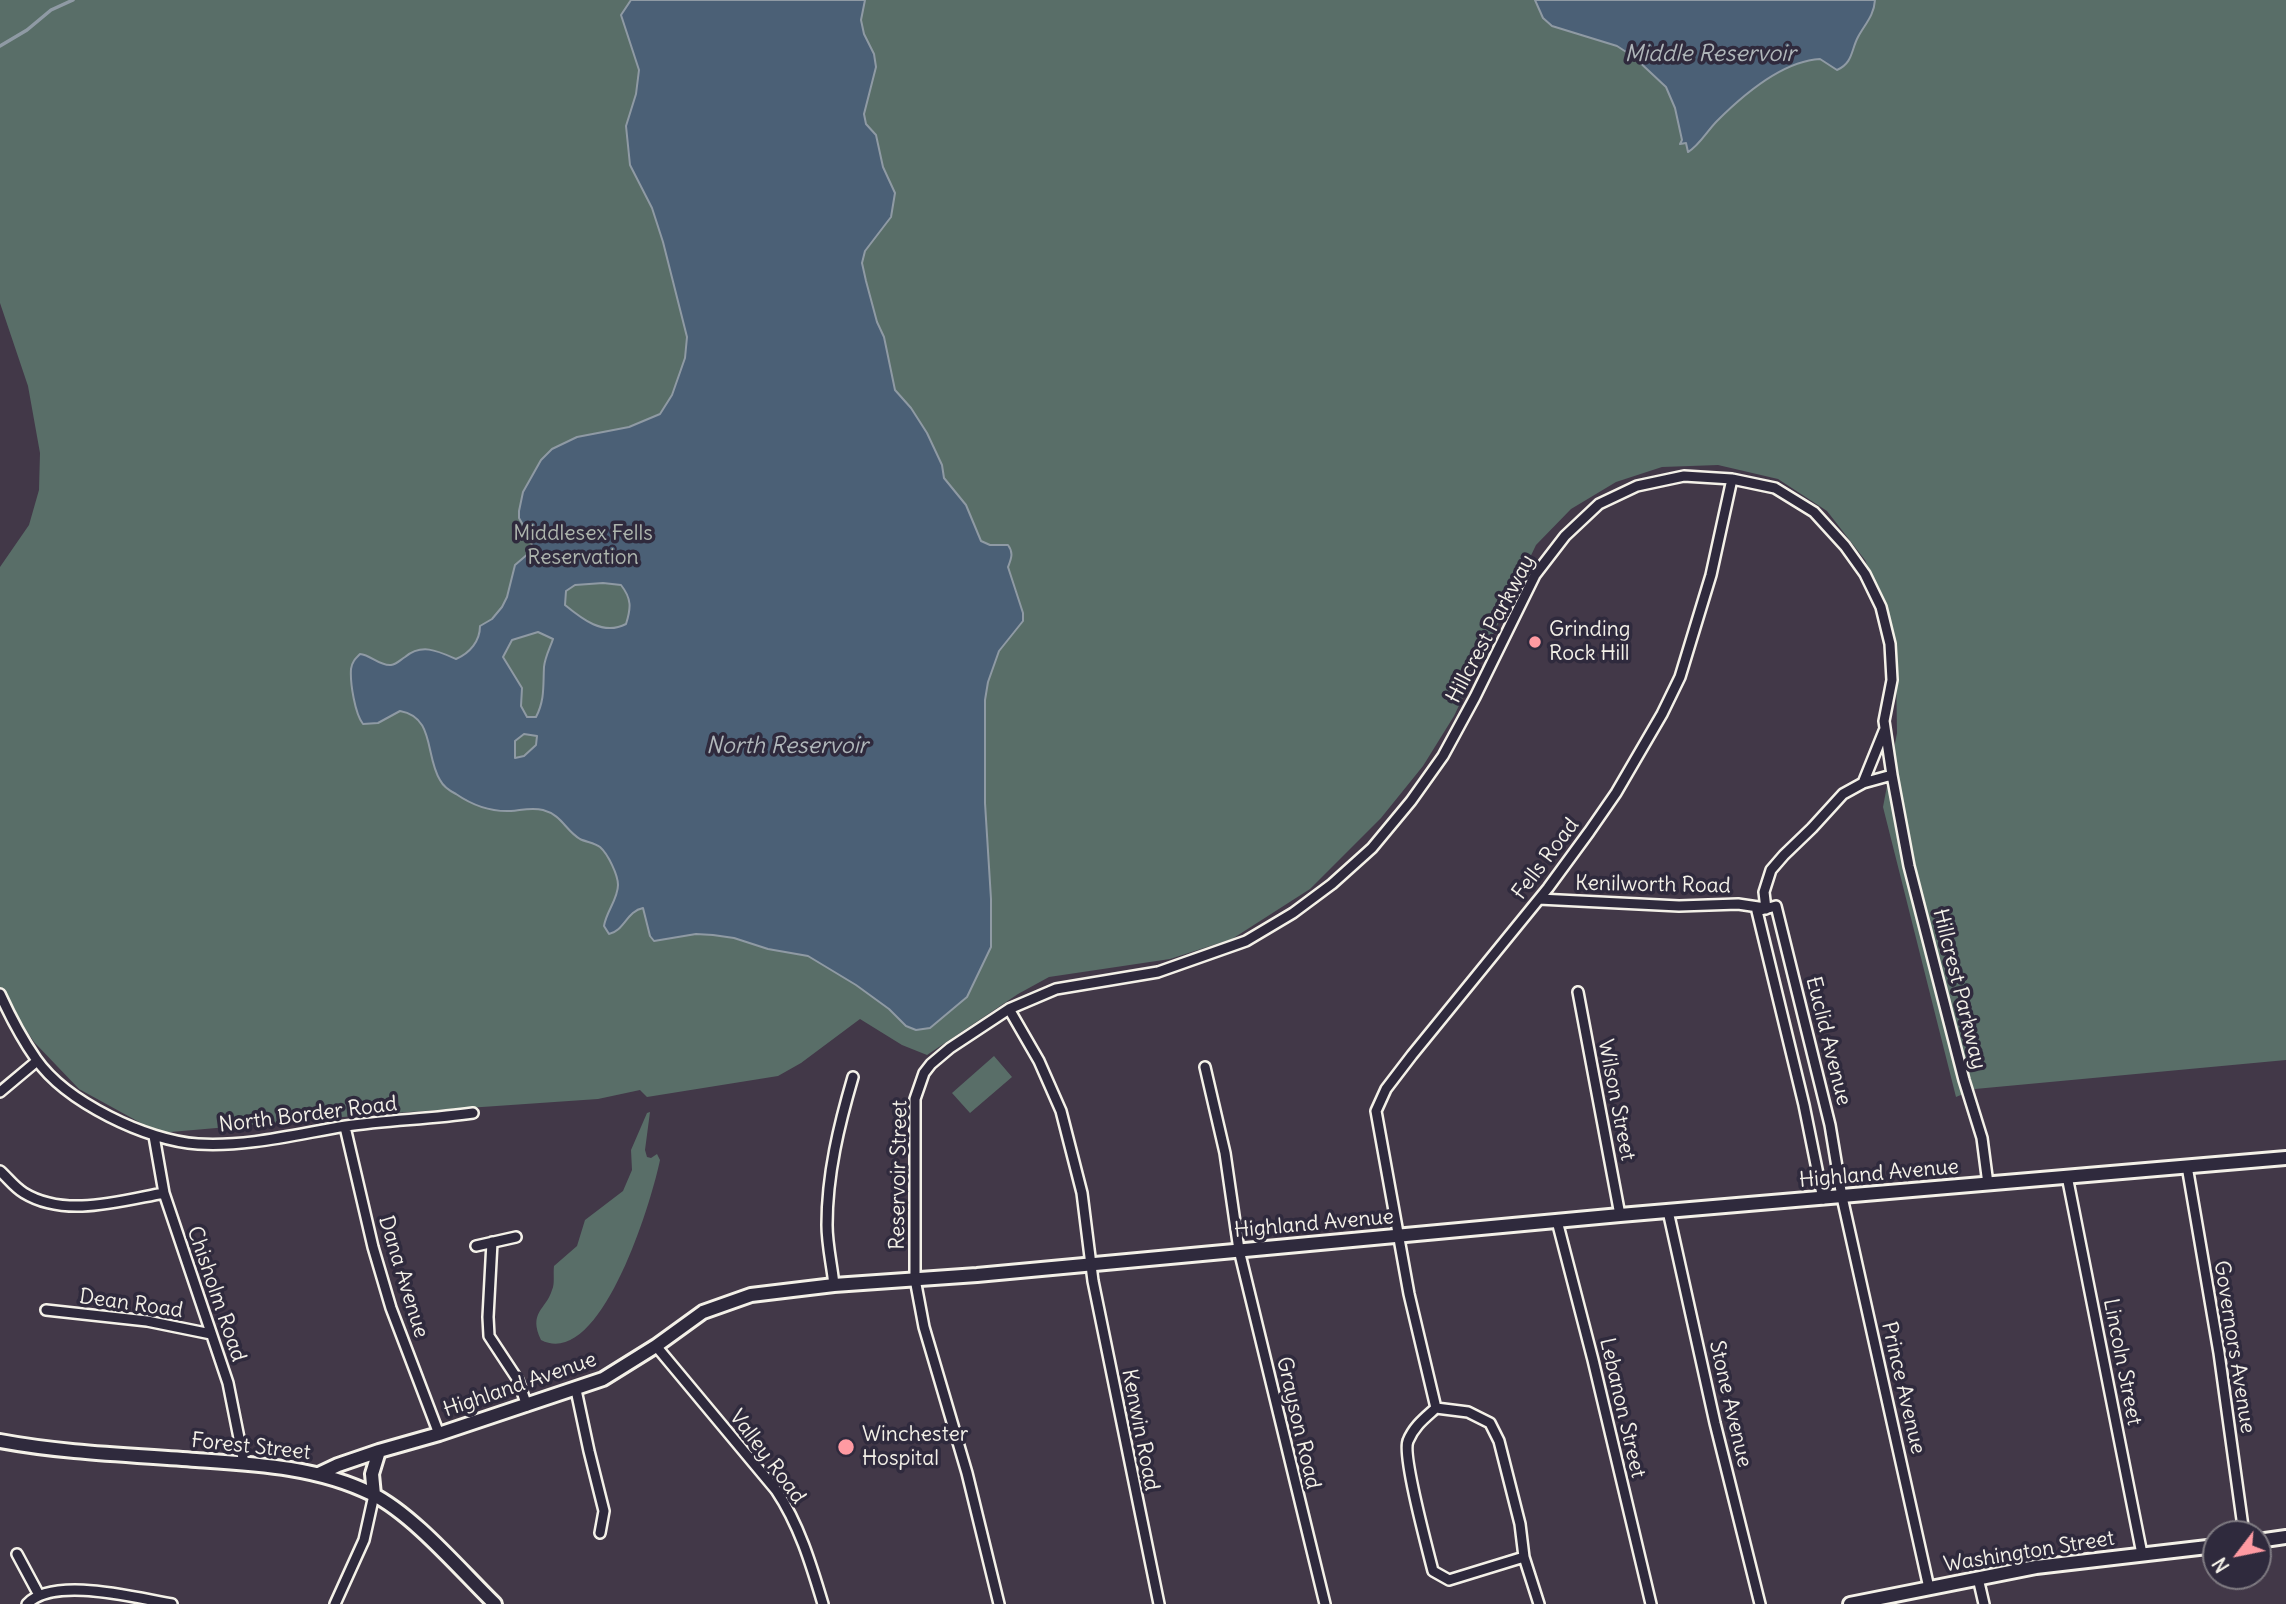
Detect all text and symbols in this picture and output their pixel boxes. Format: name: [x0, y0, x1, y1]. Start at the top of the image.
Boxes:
water label: Middle Reservoir: [1624, 40, 1796, 68]
park label: Middlesex Fells Reservation: [513, 521, 653, 571]
street label: Hillcrest Parkway: [1441, 550, 1541, 708]
place label: Grinding Rock Hill: [1549, 617, 1631, 667]
marker: Grinding Rock Hill: [1527, 634, 1543, 650]
water label: North Reservoir: [706, 732, 868, 760]
street label: Fells Road: [1507, 813, 1585, 905]
street label: Kenilworth Road: [1575, 871, 1731, 899]
street label: Hillcrest Parkway: [1927, 906, 1991, 1072]
street label: Euclid Avenue: [1800, 974, 1856, 1108]
street label: Wilson Street: [1592, 1037, 1640, 1163]
street label: North Border Road: [218, 1092, 398, 1138]
street label: Reservoir Street: [885, 1100, 913, 1250]
street label: Highland Avenue: [1798, 1154, 1960, 1194]
street label: Highland Avenue: [1233, 1204, 1395, 1244]
street label: Dana Avenue: [372, 1213, 434, 1341]
street label: Chisholm Road: [181, 1223, 251, 1365]
street label: Governors Avenue: [2208, 1259, 2260, 1435]
street label: Dean Road: [77, 1284, 185, 1324]
street label: Lincoln Street: [2097, 1297, 2147, 1427]
street label: Prince Avenue: [1876, 1319, 1930, 1457]
street label: Lebanon Street: [1594, 1336, 1650, 1480]
street label: Stone Avenue: [1703, 1338, 1757, 1470]
street label: Highland Avenue: [440, 1347, 600, 1423]
street label: Grayson Road: [1271, 1354, 1325, 1492]
street label: Kenwin Road: [1116, 1367, 1164, 1493]
street label: Valley Road: [723, 1405, 811, 1509]
place label: Winchester Hospital: [862, 1422, 968, 1472]
street label: Forest Street: [190, 1428, 312, 1466]
marker: Winchester Hospital: [836, 1437, 856, 1457]
north arrow: [2202, 1520, 2272, 1590]
street label: Washington Street: [1942, 1526, 2116, 1578]
text: N: [2207, 1553, 2235, 1577]

